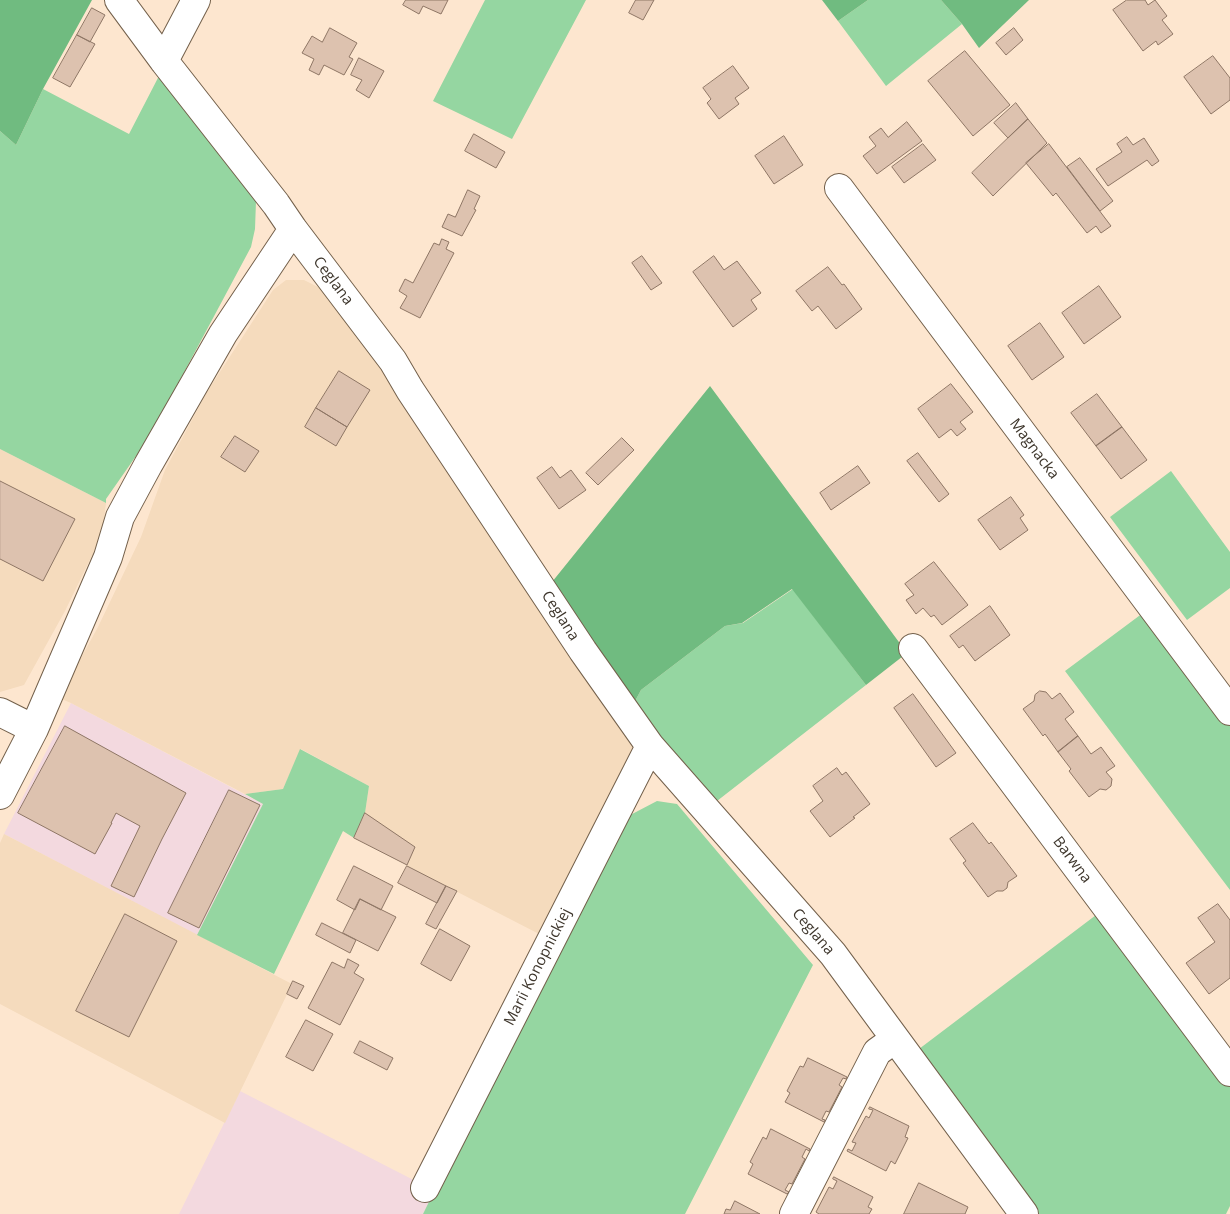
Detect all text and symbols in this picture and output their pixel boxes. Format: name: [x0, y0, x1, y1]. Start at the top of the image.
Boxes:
street label: Ceglana: [309, 253, 357, 309]
street label: Magnacka: [1005, 415, 1063, 483]
street label: Ceglana: [537, 588, 583, 644]
street label: Barwna: [1049, 833, 1095, 887]
street label: Marii Konopnickiej: [501, 905, 575, 1029]
street label: Ceglana: [788, 905, 838, 959]

